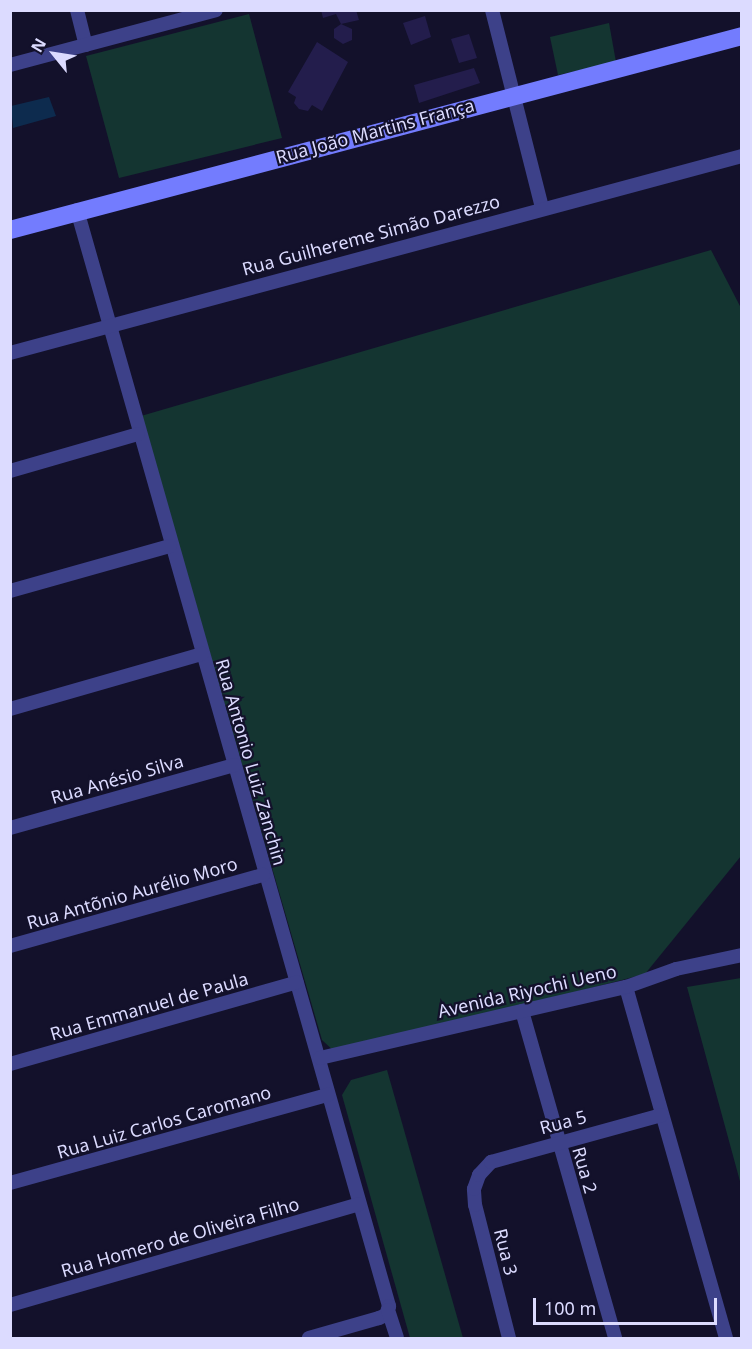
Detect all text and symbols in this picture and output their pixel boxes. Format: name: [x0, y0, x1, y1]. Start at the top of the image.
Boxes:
north arrow: [24, 24, 84, 84]
text: N: [26, 34, 51, 56]
street label: Rua João Martins França: [274, 94, 476, 168]
street label: Rua Guilhereme Simão Darezzo: [240, 190, 502, 280]
street label: Rua Antonio Luiz Zanchin: [211, 656, 291, 868]
street label: Rua Anésio Silva: [48, 750, 186, 808]
street label: Rua Antõnio Aurélio Moro: [24, 853, 240, 933]
street label: Avenida Riyochi Ueno: [436, 960, 618, 1022]
street label: Rua Emmanuel de Paula: [47, 967, 251, 1045]
street label: Rua Luiz Carlos Caromano: [55, 1081, 273, 1163]
street label: Rua 5: [537, 1105, 589, 1139]
street label: Rua 2: [568, 1144, 602, 1196]
street label: Rua Homero de Oliveira Filho: [58, 1193, 302, 1281]
street label: Rua 3: [490, 1226, 522, 1278]
scale bar: [536, 1286, 720, 1324]
text: 100 m: [544, 1296, 596, 1320]

